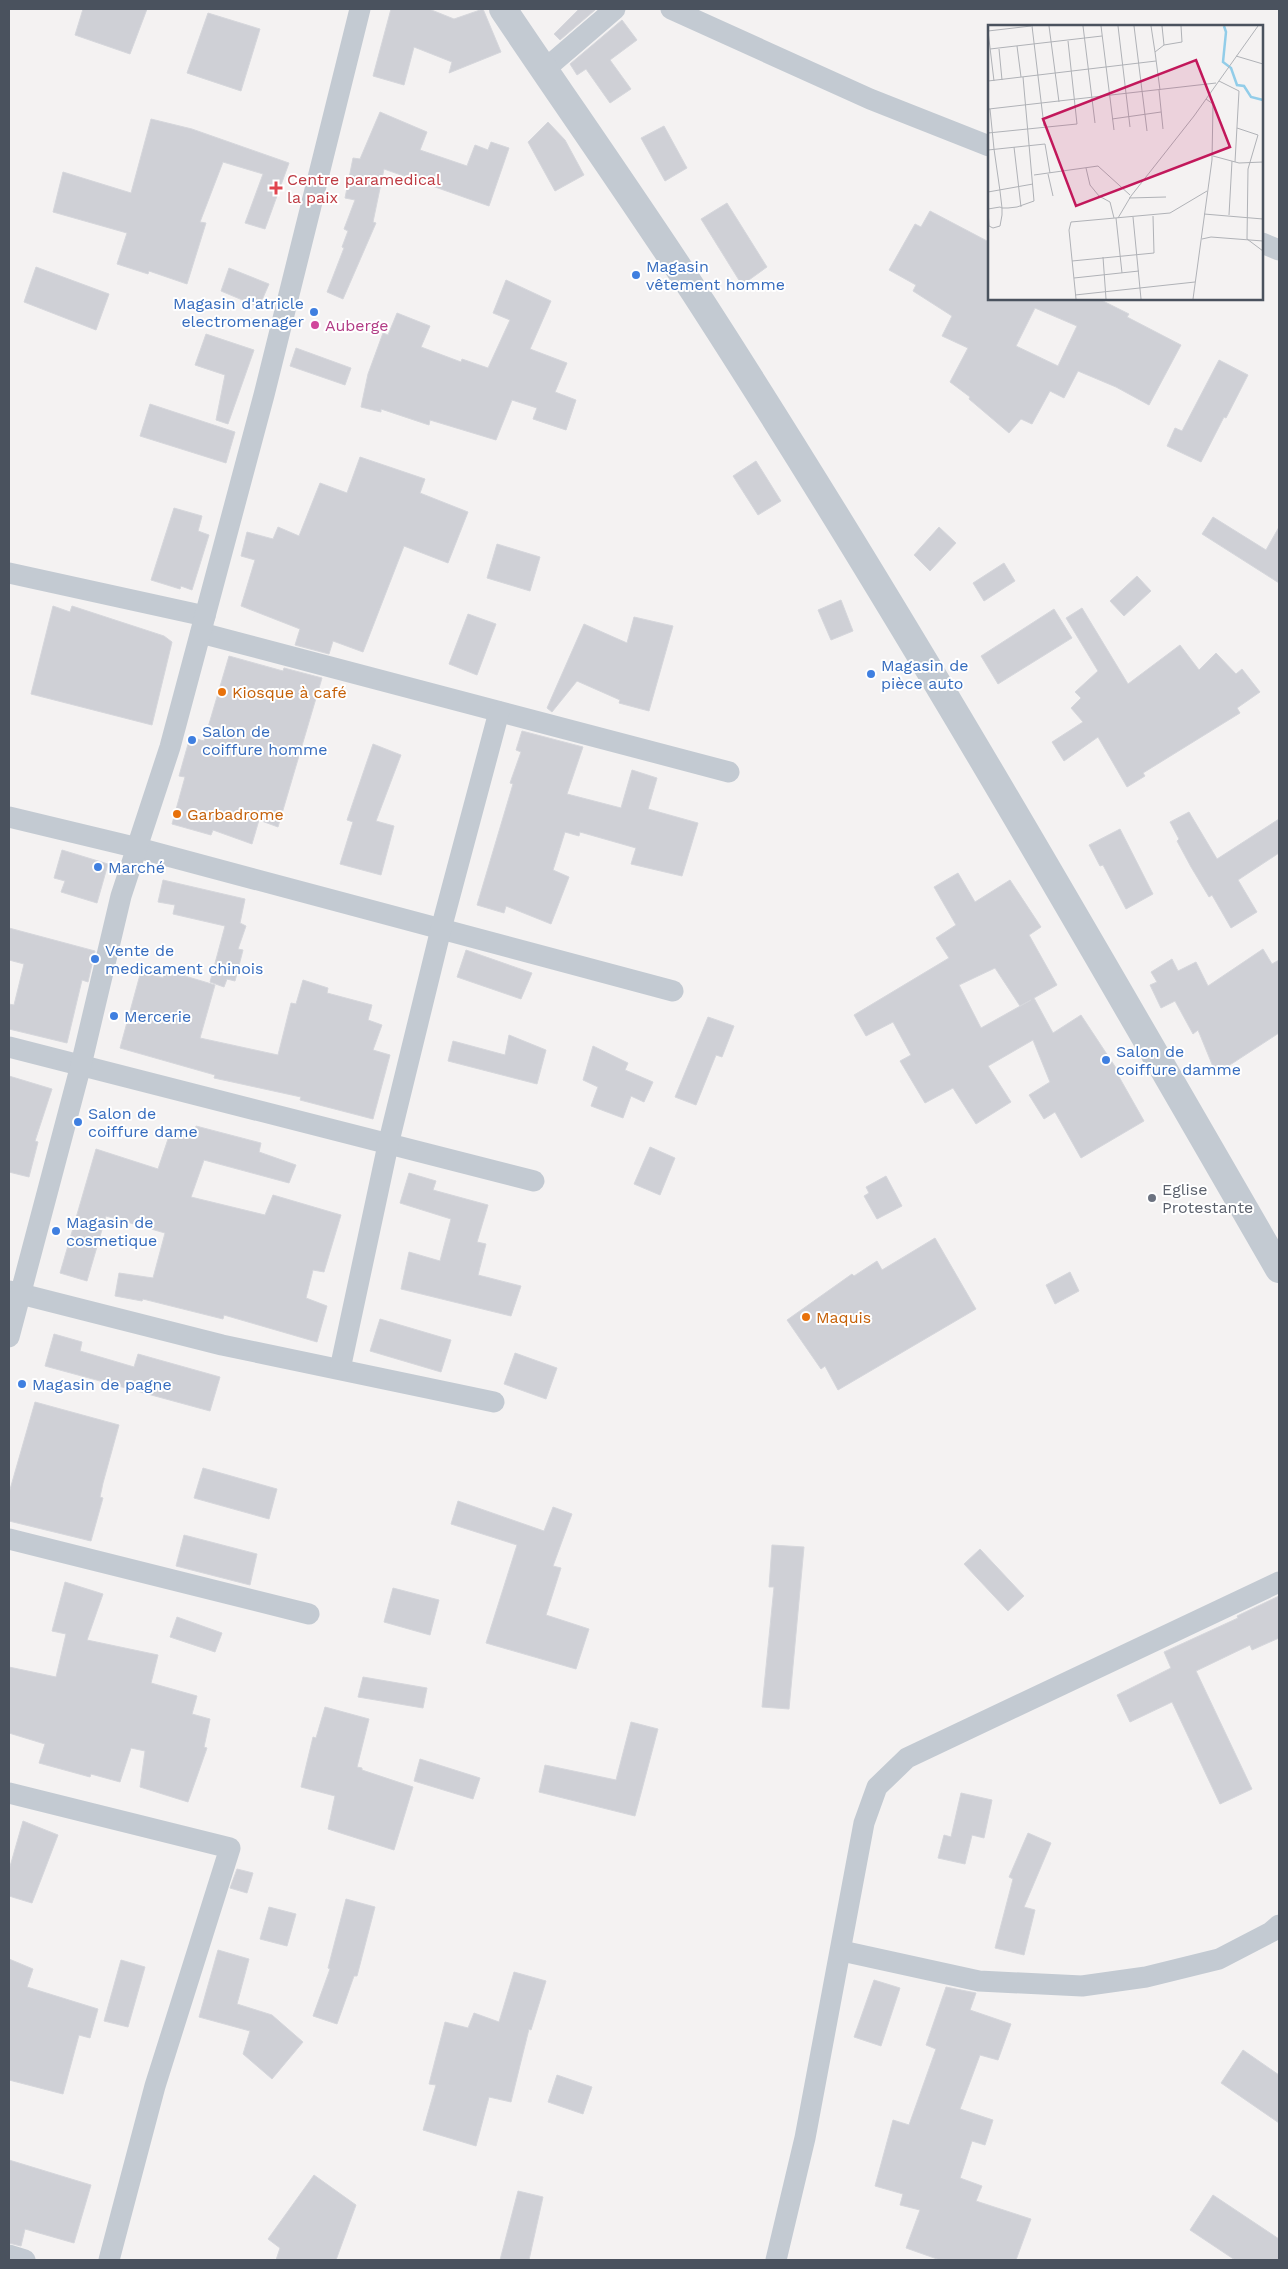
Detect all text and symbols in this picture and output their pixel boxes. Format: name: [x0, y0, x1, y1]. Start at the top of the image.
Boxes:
inset map: [988, 25, 1263, 300]
place label: Centre paramedical la paix: [287, 170, 441, 207]
marker: Centre paramedical la paix: [269, 181, 283, 195]
place label: Magasin vêtement homme: [646, 257, 785, 294]
marker: Magasin vêtement homme: [630, 269, 642, 281]
place label: Magasin d'atricle electromenager: [173, 294, 304, 331]
marker: Magasin d'atricle electromenager: [308, 306, 320, 318]
place label: Auberge: [325, 316, 388, 335]
marker: Auberge: [309, 319, 321, 331]
place label: Magasin de pièce auto: [881, 656, 969, 693]
marker: Magasin de pièce auto: [865, 668, 877, 680]
place label: Kiosque à café: [232, 683, 347, 702]
marker: Kiosque à café: [216, 686, 228, 698]
place label: Salon de coiffure homme: [202, 722, 327, 759]
marker: Salon de coiffure homme: [186, 734, 198, 746]
place label: Garbadrome: [187, 805, 284, 824]
marker: Garbadrome: [171, 808, 183, 820]
place label: Marché: [108, 858, 165, 877]
marker: Marché: [92, 861, 104, 873]
place label: Vente de medicament chinois: [105, 941, 264, 978]
marker: Vente de medicament chinois: [89, 953, 101, 965]
place label: Mercerie: [124, 1007, 191, 1026]
marker: Mercerie: [108, 1010, 120, 1022]
place label: Salon de coiffure damme: [1116, 1042, 1241, 1079]
marker: Salon de coiffure damme: [1100, 1054, 1112, 1066]
place label: Salon de coiffure dame: [88, 1104, 198, 1141]
marker: Salon de coiffure dame: [72, 1116, 84, 1128]
place label: Eglise Protestante: [1162, 1180, 1253, 1217]
marker: Eglise Protestante: [1146, 1192, 1158, 1204]
place label: Magasin de cosmetique: [66, 1213, 157, 1250]
marker: Magasin de cosmetique: [50, 1225, 62, 1237]
place label: Maquis: [816, 1308, 871, 1327]
marker: Maquis: [800, 1311, 812, 1323]
place label: Magasin de pagne: [32, 1375, 172, 1394]
marker: Magasin de pagne: [16, 1378, 28, 1390]

